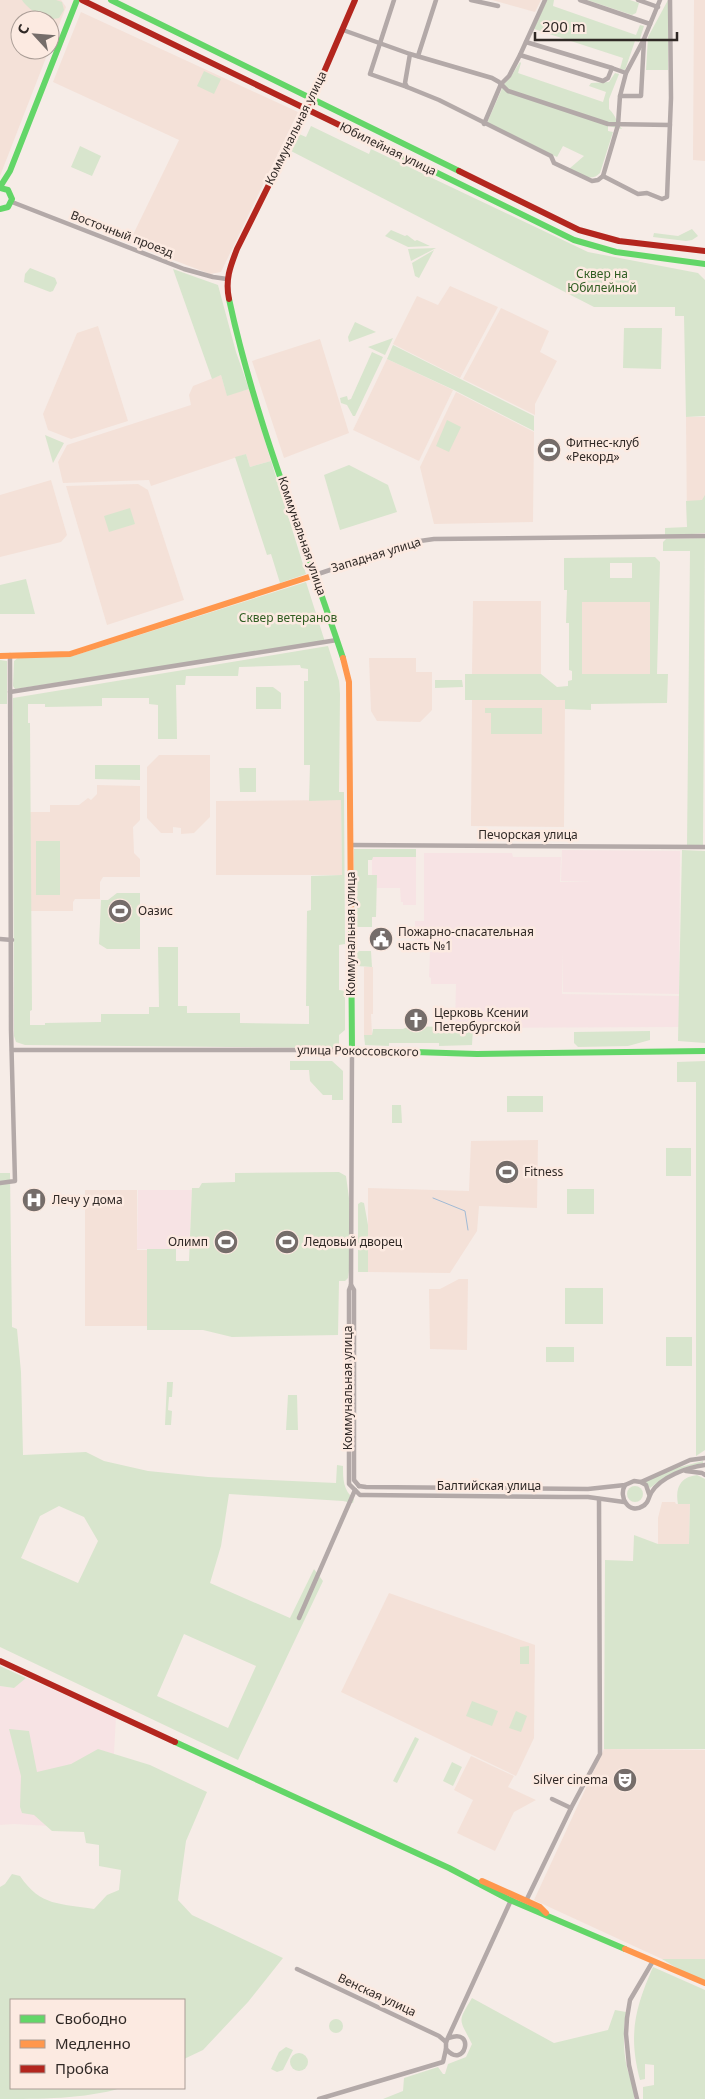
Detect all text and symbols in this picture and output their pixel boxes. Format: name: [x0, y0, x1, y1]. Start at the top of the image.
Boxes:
north arrow: [10, 10, 60, 60]
scale bar: [535, 10, 678, 42]
text: 200 m: [542, 16, 586, 36]
text: С: [12, 21, 33, 37]
street label: Коммунальная улица: [261, 68, 331, 188]
street label: Юбилейная улица: [337, 118, 440, 179]
street label: Восточный проезд: [68, 206, 177, 261]
park label: Сквер на Юбилейной: [567, 265, 637, 296]
place label: Фитнес-клуб «Рекорд»: [566, 434, 639, 465]
sports icon: Фитнес-клуб «Рекорд»: [536, 437, 562, 463]
street label: Коммунальная улица: [274, 474, 331, 598]
street label: Западная улица: [329, 533, 423, 576]
park label: Сквер ветеранов: [239, 609, 337, 626]
street label: Печорская улица: [478, 826, 578, 843]
street label: Коммунальная улица: [342, 872, 359, 996]
sports icon: Оазис: [107, 898, 133, 924]
place label: Оазис: [138, 902, 173, 919]
place label: Пожарно-спасательная часть №1: [398, 923, 534, 954]
public building icon: Пожарно-спасательная часть №1: [368, 926, 394, 952]
place label: Церковь Ксении Петербургской: [434, 1004, 528, 1035]
church icon: Церковь Ксении Петербургской: [403, 1007, 429, 1033]
street label: улица Рокоссовского: [297, 1041, 419, 1060]
sports icon: Fitness: [494, 1159, 520, 1185]
place label: Fitness: [524, 1163, 564, 1180]
hospital icon: Лечу у дома: [21, 1187, 47, 1213]
place label: Лечу у дома: [52, 1191, 123, 1208]
sports icon: Олимп: [213, 1229, 239, 1255]
sports icon: Ледовый дворец: [274, 1229, 300, 1255]
place label: Олимп: [168, 1233, 208, 1250]
place label: Ледовый дворец: [304, 1233, 403, 1250]
street label: Коммунальная улица: [339, 1326, 356, 1450]
street label: Балтийская улица: [437, 1477, 541, 1494]
theatre icon: Silver cinema: [612, 1767, 638, 1793]
place label: Silver cinema: [533, 1771, 608, 1788]
street label: Венская улица: [335, 1969, 419, 2020]
legend: [10, 1999, 185, 2089]
text: Свободно: [55, 2008, 127, 2028]
text: Медленно: [55, 2033, 131, 2053]
text: Пробка: [55, 2058, 109, 2078]

